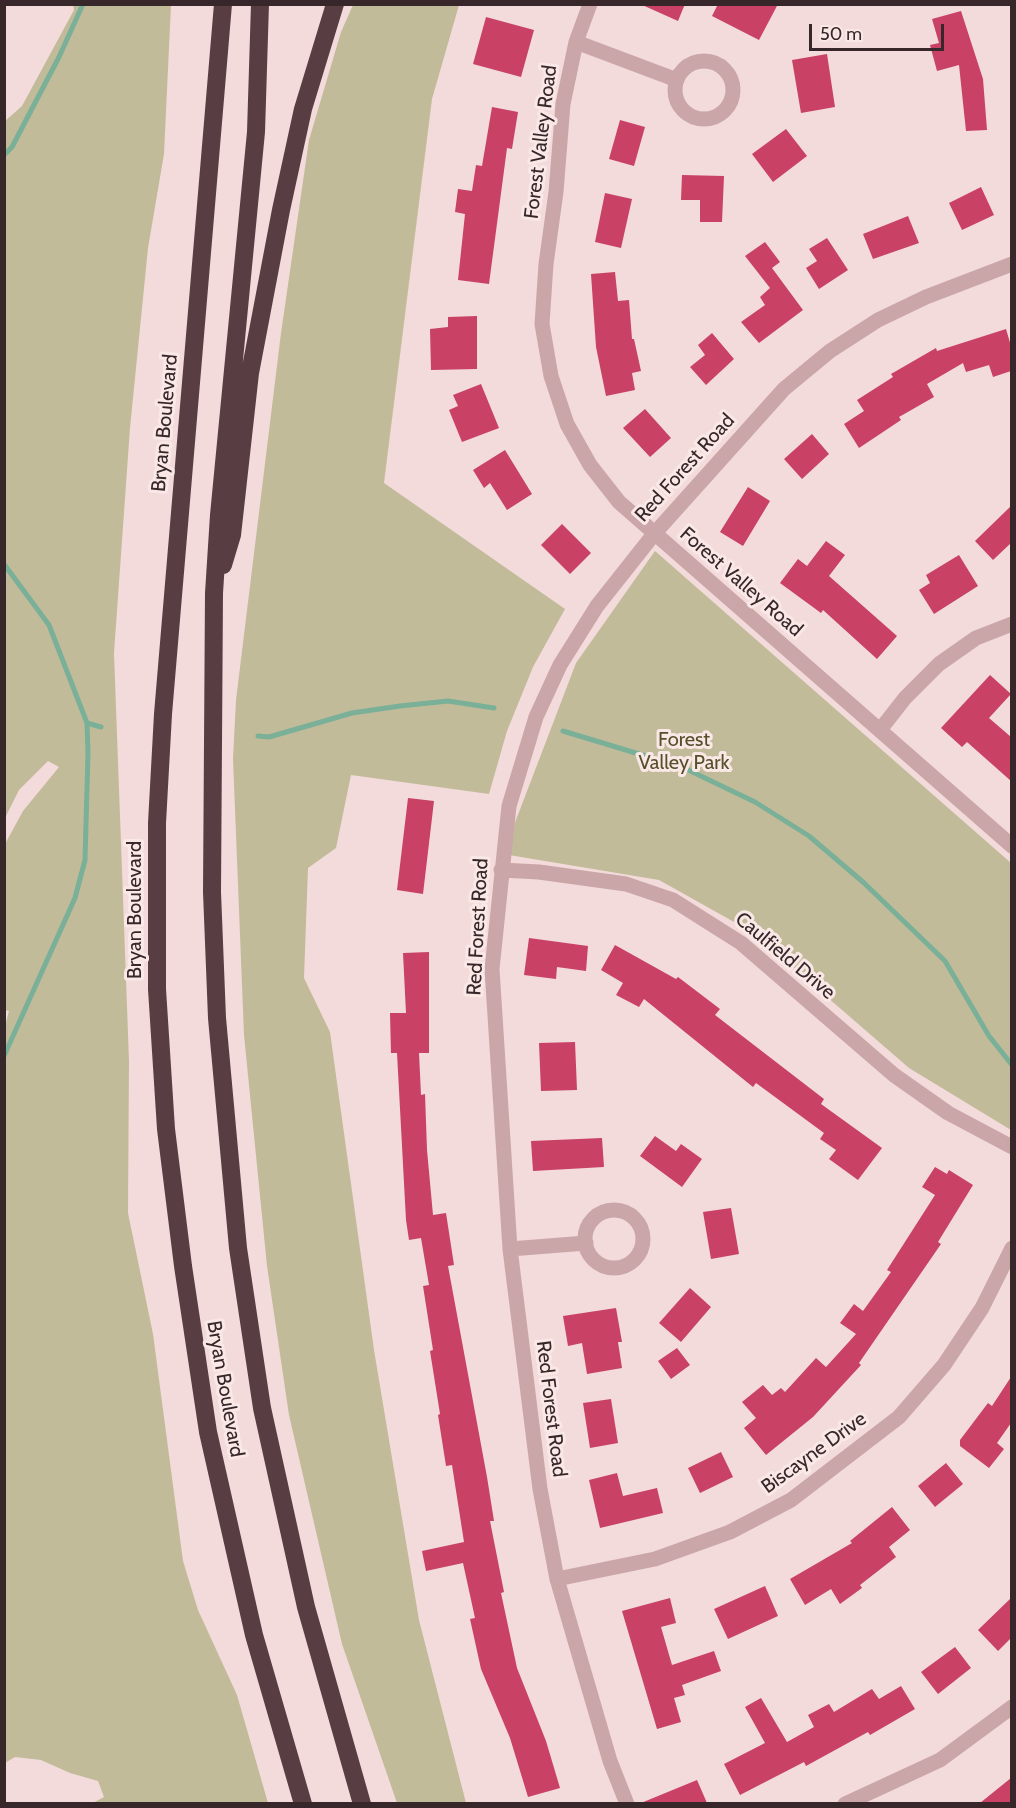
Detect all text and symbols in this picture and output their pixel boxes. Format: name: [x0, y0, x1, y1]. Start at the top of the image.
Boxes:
scale bar: [812, 12, 947, 50]
text: 50 m: [820, 23, 862, 45]
street label: Forest Valley Road: [520, 64, 562, 220]
street label: Bryan Boulevard: [147, 353, 183, 493]
street label: Red Forest Road: [630, 409, 740, 527]
street label: Forest Valley Road: [675, 522, 807, 642]
park label: Forest Valley Park: [638, 728, 730, 775]
street label: Bryan Boulevard: [123, 841, 147, 979]
street label: Red Forest Road: [462, 858, 494, 996]
street label: Caulfield Drive: [730, 907, 840, 1005]
street label: Bryan Boulevard: [201, 1319, 249, 1459]
street label: Red Forest Road: [531, 1339, 571, 1479]
street label: Biscayne Drive: [757, 1407, 871, 1499]

